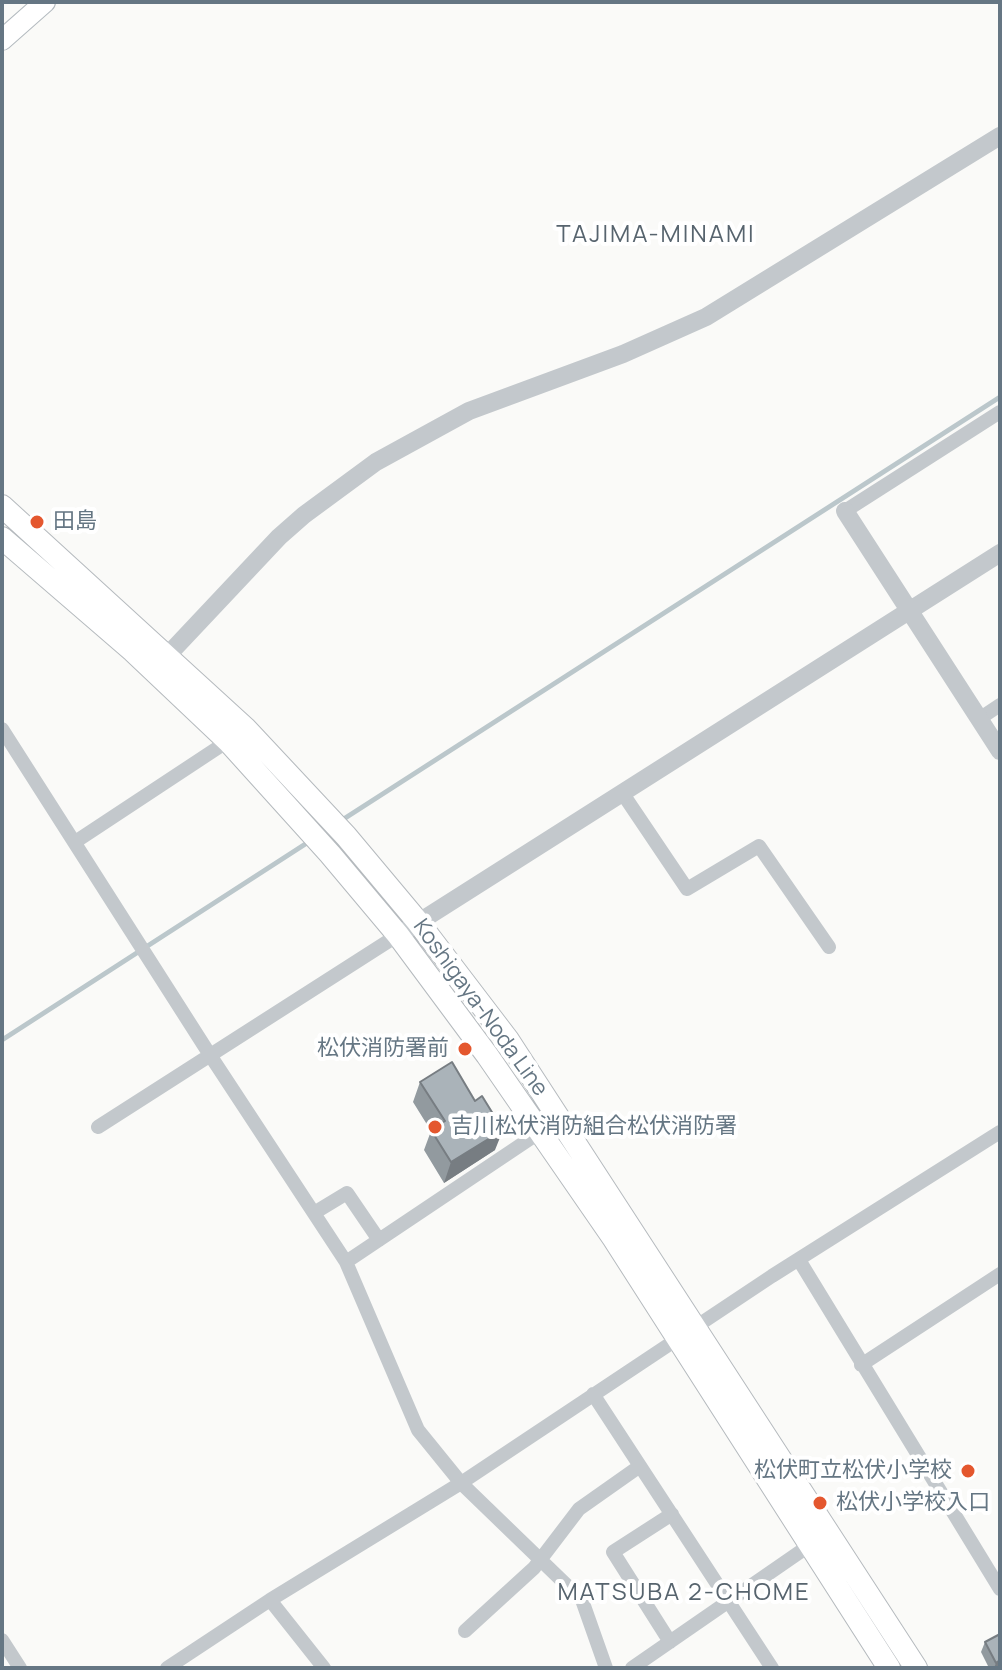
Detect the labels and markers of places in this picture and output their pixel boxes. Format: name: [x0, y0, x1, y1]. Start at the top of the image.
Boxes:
place label: 田島: [53, 509, 97, 535]
marker: 田島: [28, 513, 46, 531]
place label: 松伏消防署前: [317, 1036, 449, 1062]
marker: 松伏消防署前: [456, 1040, 474, 1058]
place label: 吉川松伏消防組合松伏消防署: [451, 1114, 737, 1140]
marker: 吉川松伏消防組合松伏消防署: [426, 1118, 444, 1136]
place label: 松伏町立松伏小学校: [754, 1458, 952, 1484]
marker: 松伏町立松伏小学校: [959, 1462, 977, 1480]
place label: 松伏小学校入口: [836, 1490, 990, 1516]
marker: 松伏小学校入口: [811, 1494, 829, 1512]

